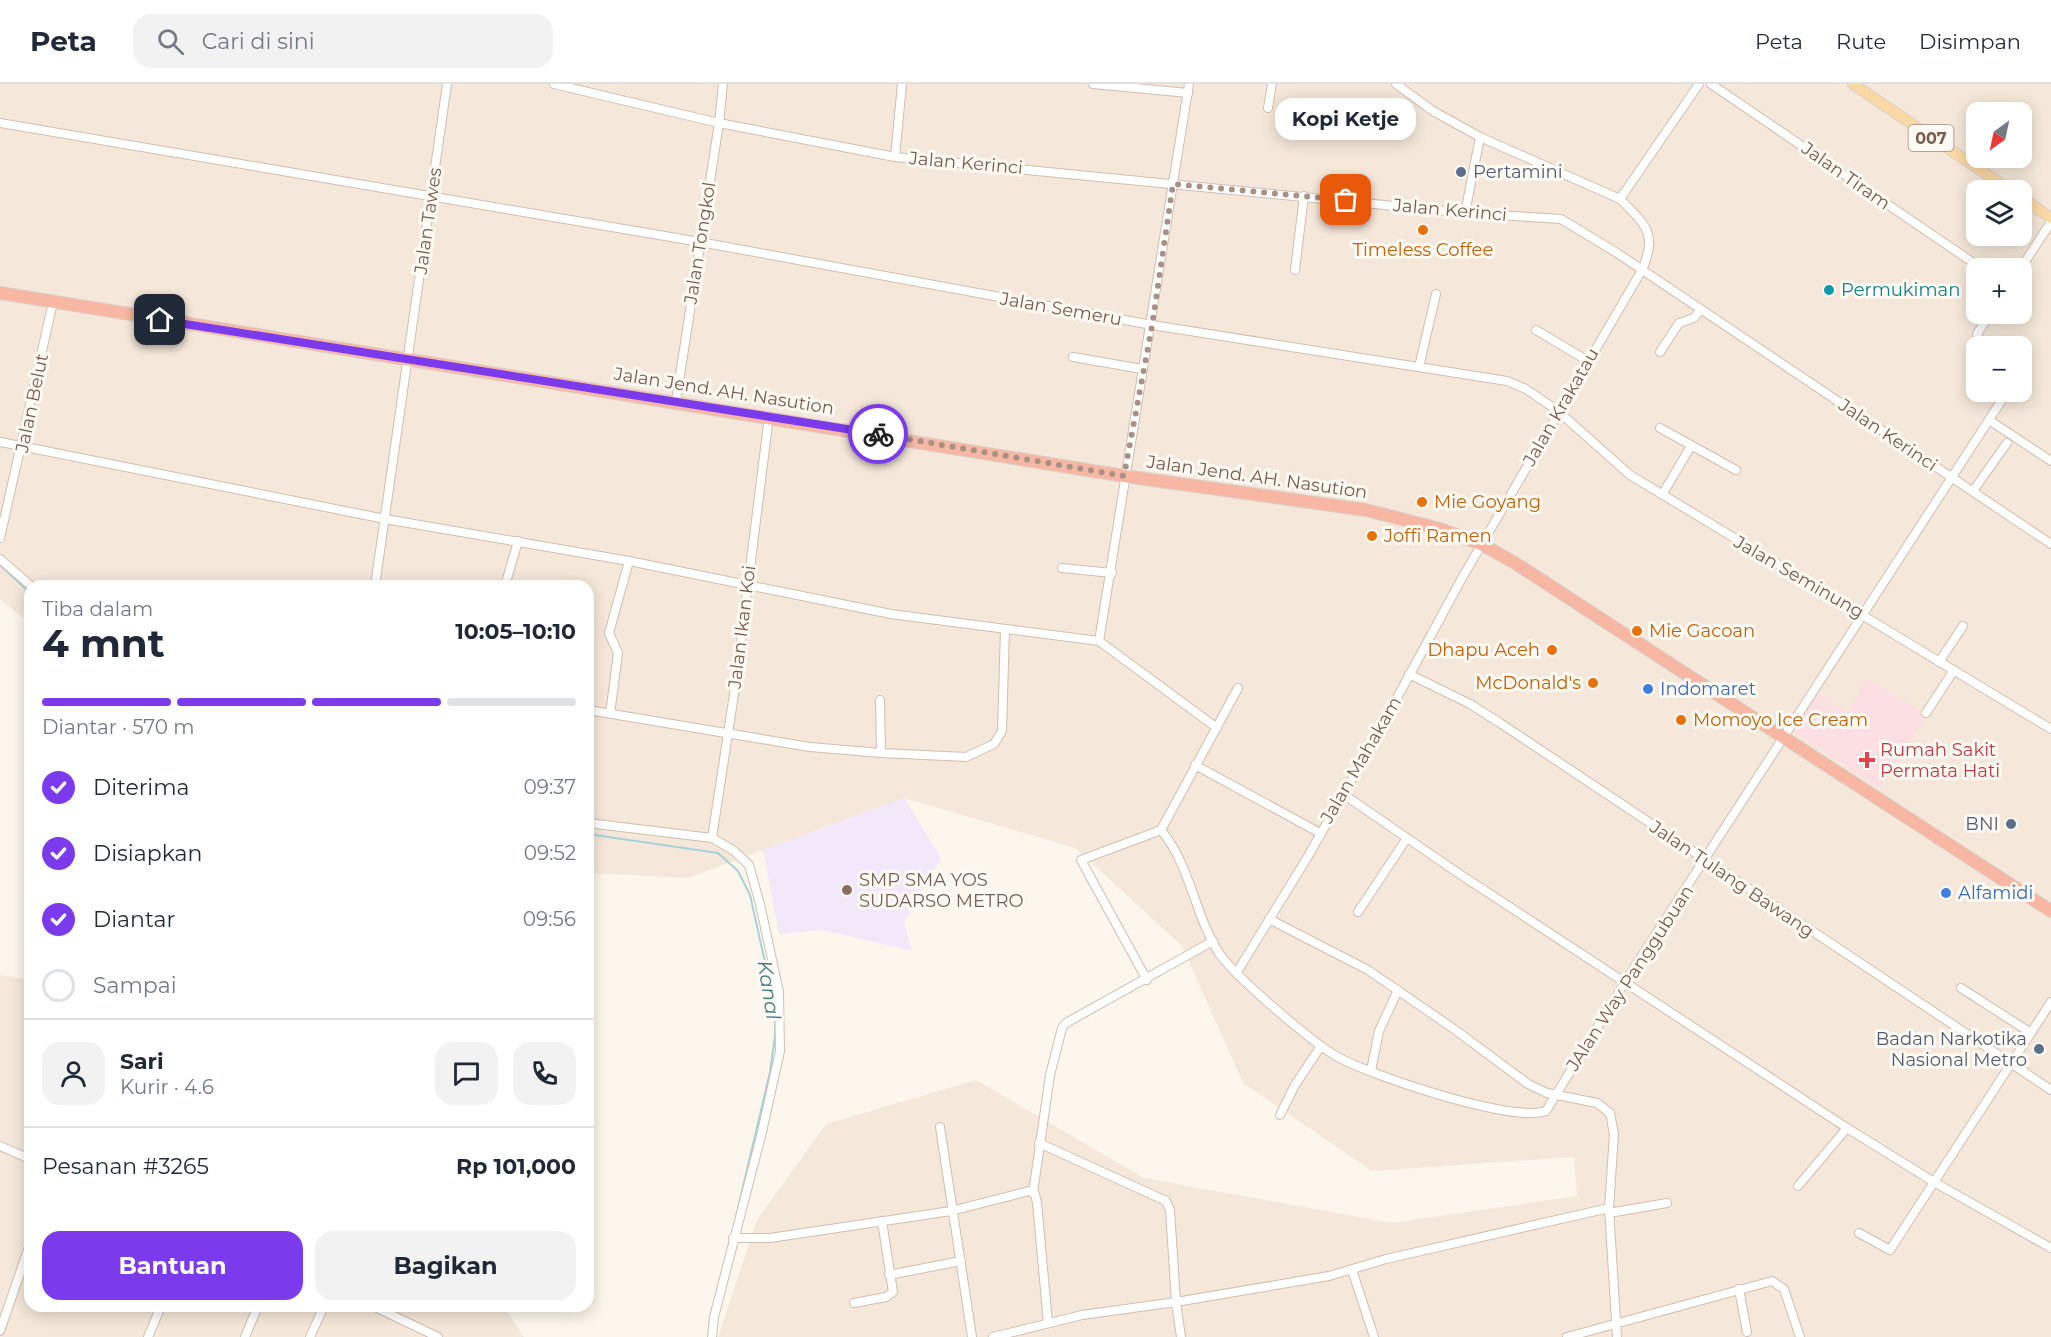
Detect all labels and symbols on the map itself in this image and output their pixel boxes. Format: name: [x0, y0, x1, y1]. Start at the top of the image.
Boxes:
callout: Kopi Ketje: [1276, 98, 1416, 140]
north arrow: [1966, 102, 2032, 168]
road number: 007: [1908, 125, 1954, 151]
street label: Jalan Tiram: [1797, 137, 1895, 215]
street label: Jalan Kerinci: [907, 147, 1024, 179]
place label: Pertamini: [1473, 161, 1563, 183]
marker: Pertamini: [1454, 165, 1468, 179]
street label: Jalan Tawes: [409, 166, 446, 277]
pin: [1320, 174, 1371, 225]
street label: Jalan Tongkol: [679, 180, 721, 307]
street label: Jalan Kerinci: [1391, 194, 1508, 226]
marker: Timeless Coffee: [1416, 223, 1430, 237]
place label: Timeless Coffee: [1353, 239, 1493, 261]
place label: Permukiman: [1841, 279, 1960, 301]
marker: Permukiman: [1822, 283, 1836, 297]
street label: Jalan Semeru: [997, 287, 1124, 331]
pin: [134, 294, 185, 345]
street label: Jalan Krakatau: [1518, 344, 1604, 471]
street label: Jalan Belut: [11, 351, 53, 456]
street label: Jalan Jend. AH. Nasution: [611, 363, 836, 419]
street label: Jalan Kerinci: [1834, 393, 1941, 476]
courier: [848, 404, 908, 464]
street label: Jalan Jend. AH. Nasution: [1144, 450, 1369, 503]
place label: Mie Goyang: [1434, 491, 1541, 513]
marker: Mie Goyang: [1415, 495, 1429, 509]
place label: Joffi Ramen: [1383, 525, 1492, 547]
marker: Joffi Ramen: [1365, 529, 1379, 543]
street label: Jalan Seminung: [1729, 530, 1868, 623]
street label: Jalan Ikan Koi: [723, 564, 760, 691]
place label: Mie Gacoan: [1649, 620, 1755, 642]
marker: Mie Gacoan: [1630, 624, 1644, 638]
place label: Dhapu Aceh: [1427, 639, 1540, 661]
marker: Dhapu Aceh: [1545, 643, 1559, 657]
place label: McDonald's: [1475, 672, 1581, 694]
marker: McDonald's: [1586, 676, 1600, 690]
place label: Indomaret: [1660, 678, 1756, 700]
marker: Indomaret: [1641, 682, 1655, 696]
street label: Jalan Mahakam: [1315, 693, 1406, 828]
place label: Momoyo Ice Cream: [1693, 709, 1868, 731]
marker: Momoyo Ice Cream: [1674, 713, 1688, 727]
place label: Rumah Sakit Permata Hati: [1880, 739, 2000, 782]
marker: Rumah Sakit Permata Hati: [1858, 751, 1876, 769]
place label: BNI: [1965, 813, 1999, 835]
street label: Jalan Tulang Bawang: [1645, 815, 1818, 942]
marker: BNI: [2004, 817, 2018, 831]
place label: SMP SMA YOS SUDARSO METRO: [859, 869, 1024, 912]
street label: JAlan Way Panggubuan: [1561, 881, 1698, 1076]
place label: Alfamidi: [1958, 882, 2033, 904]
marker: SMP SMA YOS SUDARSO METRO: [840, 883, 854, 897]
marker: Alfamidi: [1939, 886, 1953, 900]
water label: Kanal: [752, 959, 786, 1022]
place label: Badan Narkotika Nasional Metro: [1876, 1028, 2027, 1071]
marker: Badan Narkotika Nasional Metro: [2032, 1042, 2046, 1056]

